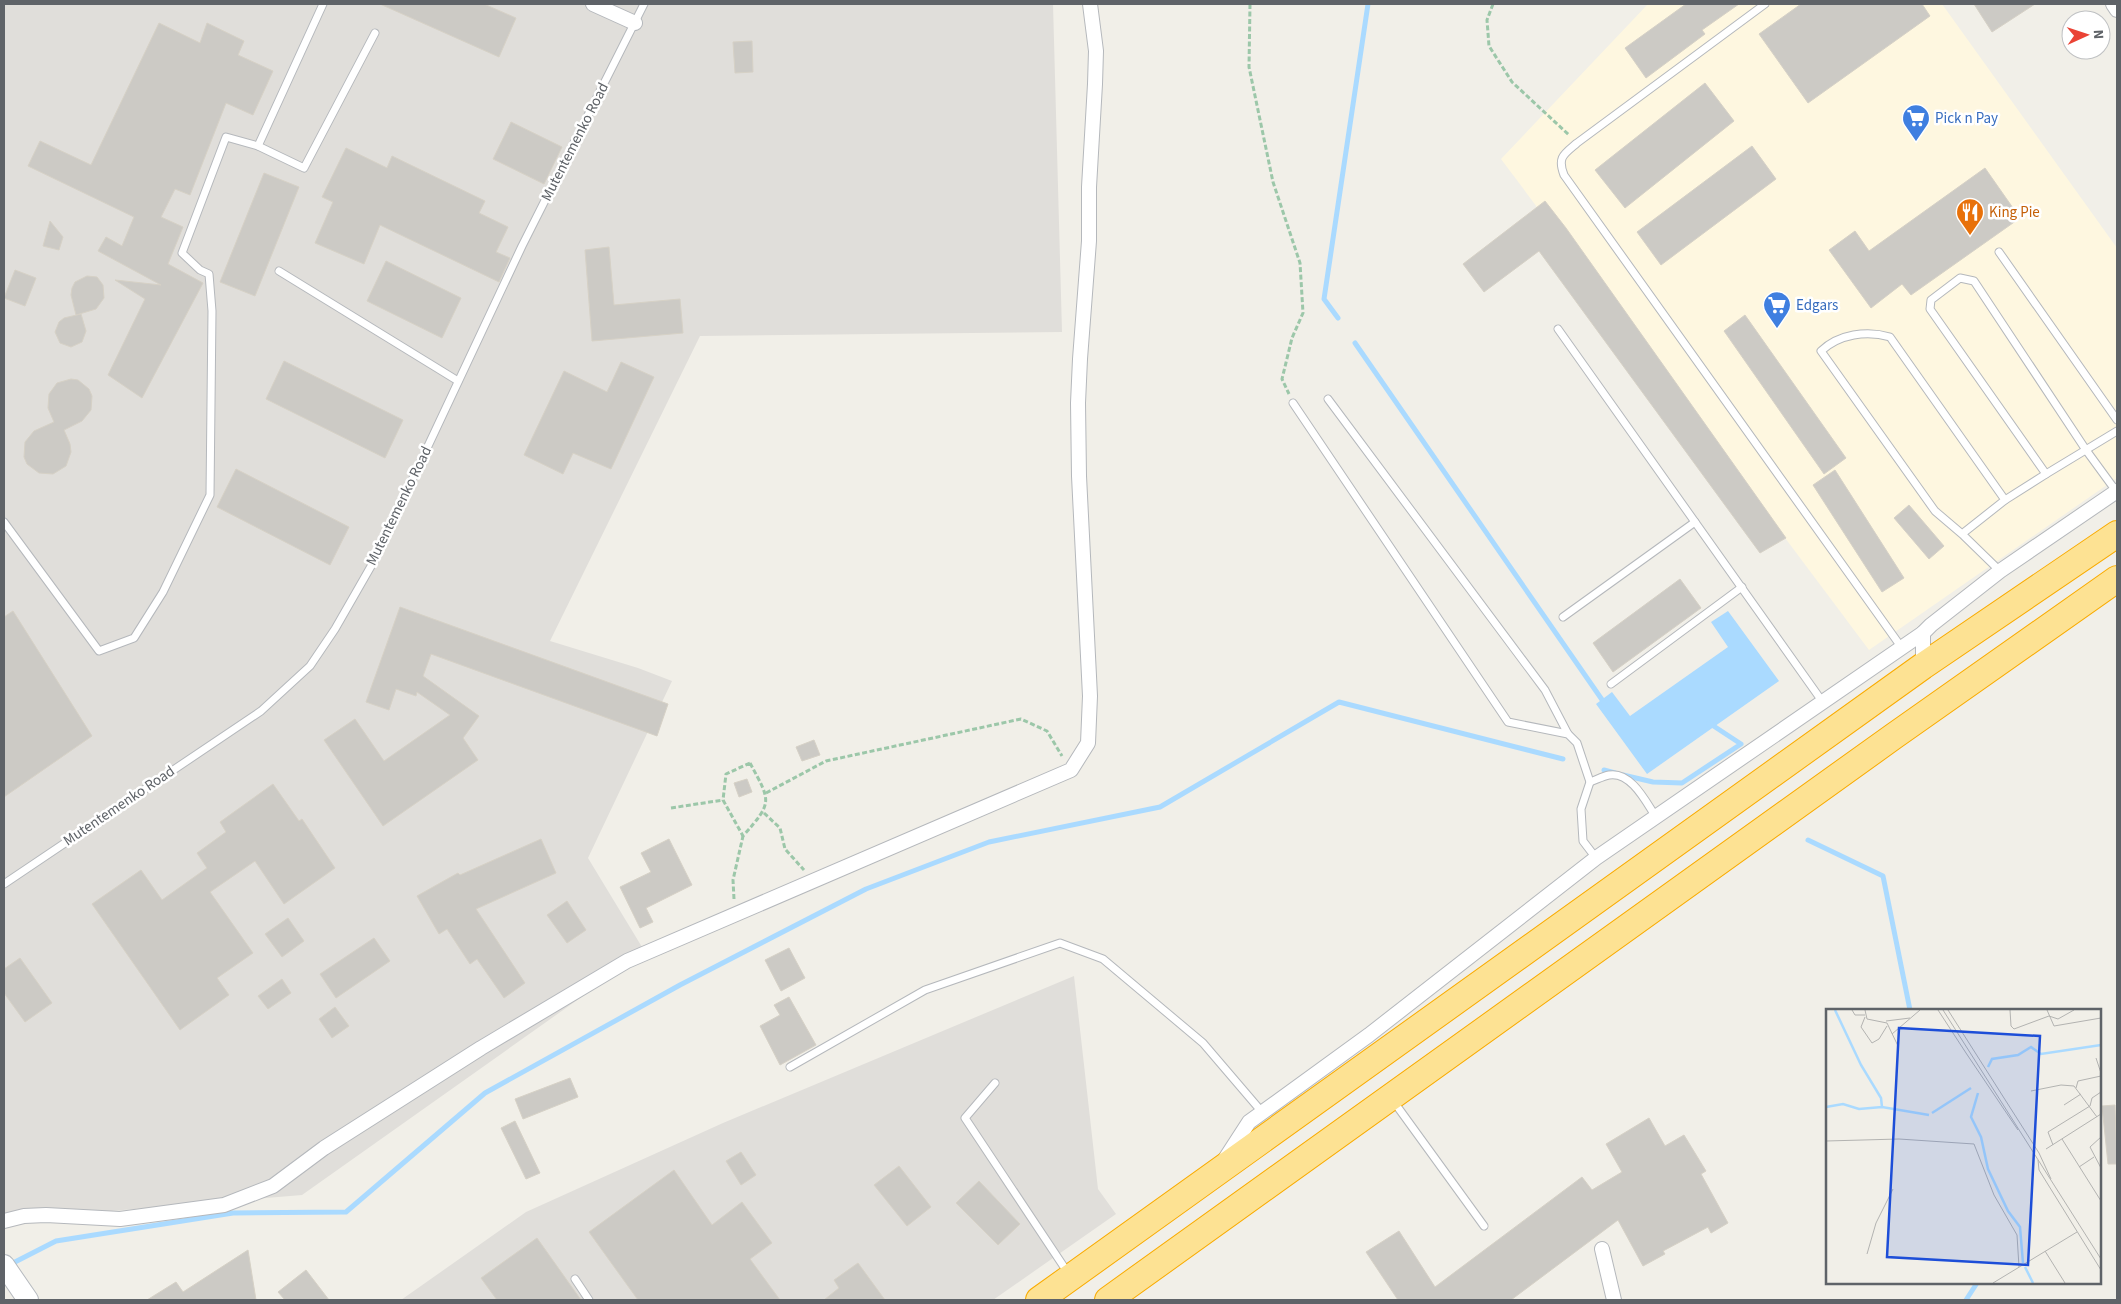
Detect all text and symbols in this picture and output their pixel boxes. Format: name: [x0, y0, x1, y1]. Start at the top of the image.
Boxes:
north arrow: [2061, 10, 2111, 60]
text: N: [2088, 29, 2108, 40]
street label: Mutentemenko Road: [536, 79, 614, 205]
supermarket icon: Pick n Pay: [1901, 103, 1931, 142]
place label: Pick n Pay: [1935, 108, 1998, 129]
restaurant icon: King Pie: [1955, 197, 1985, 236]
place label: King Pie: [1989, 202, 2040, 223]
supermarket icon: Edgars: [1762, 290, 1792, 329]
place label: Edgars: [1796, 295, 1838, 316]
street label: Mutentemenko Road: [361, 443, 437, 569]
street label: Mutentemenko Road: [59, 761, 179, 851]
inset map: [1826, 1009, 2101, 1284]

